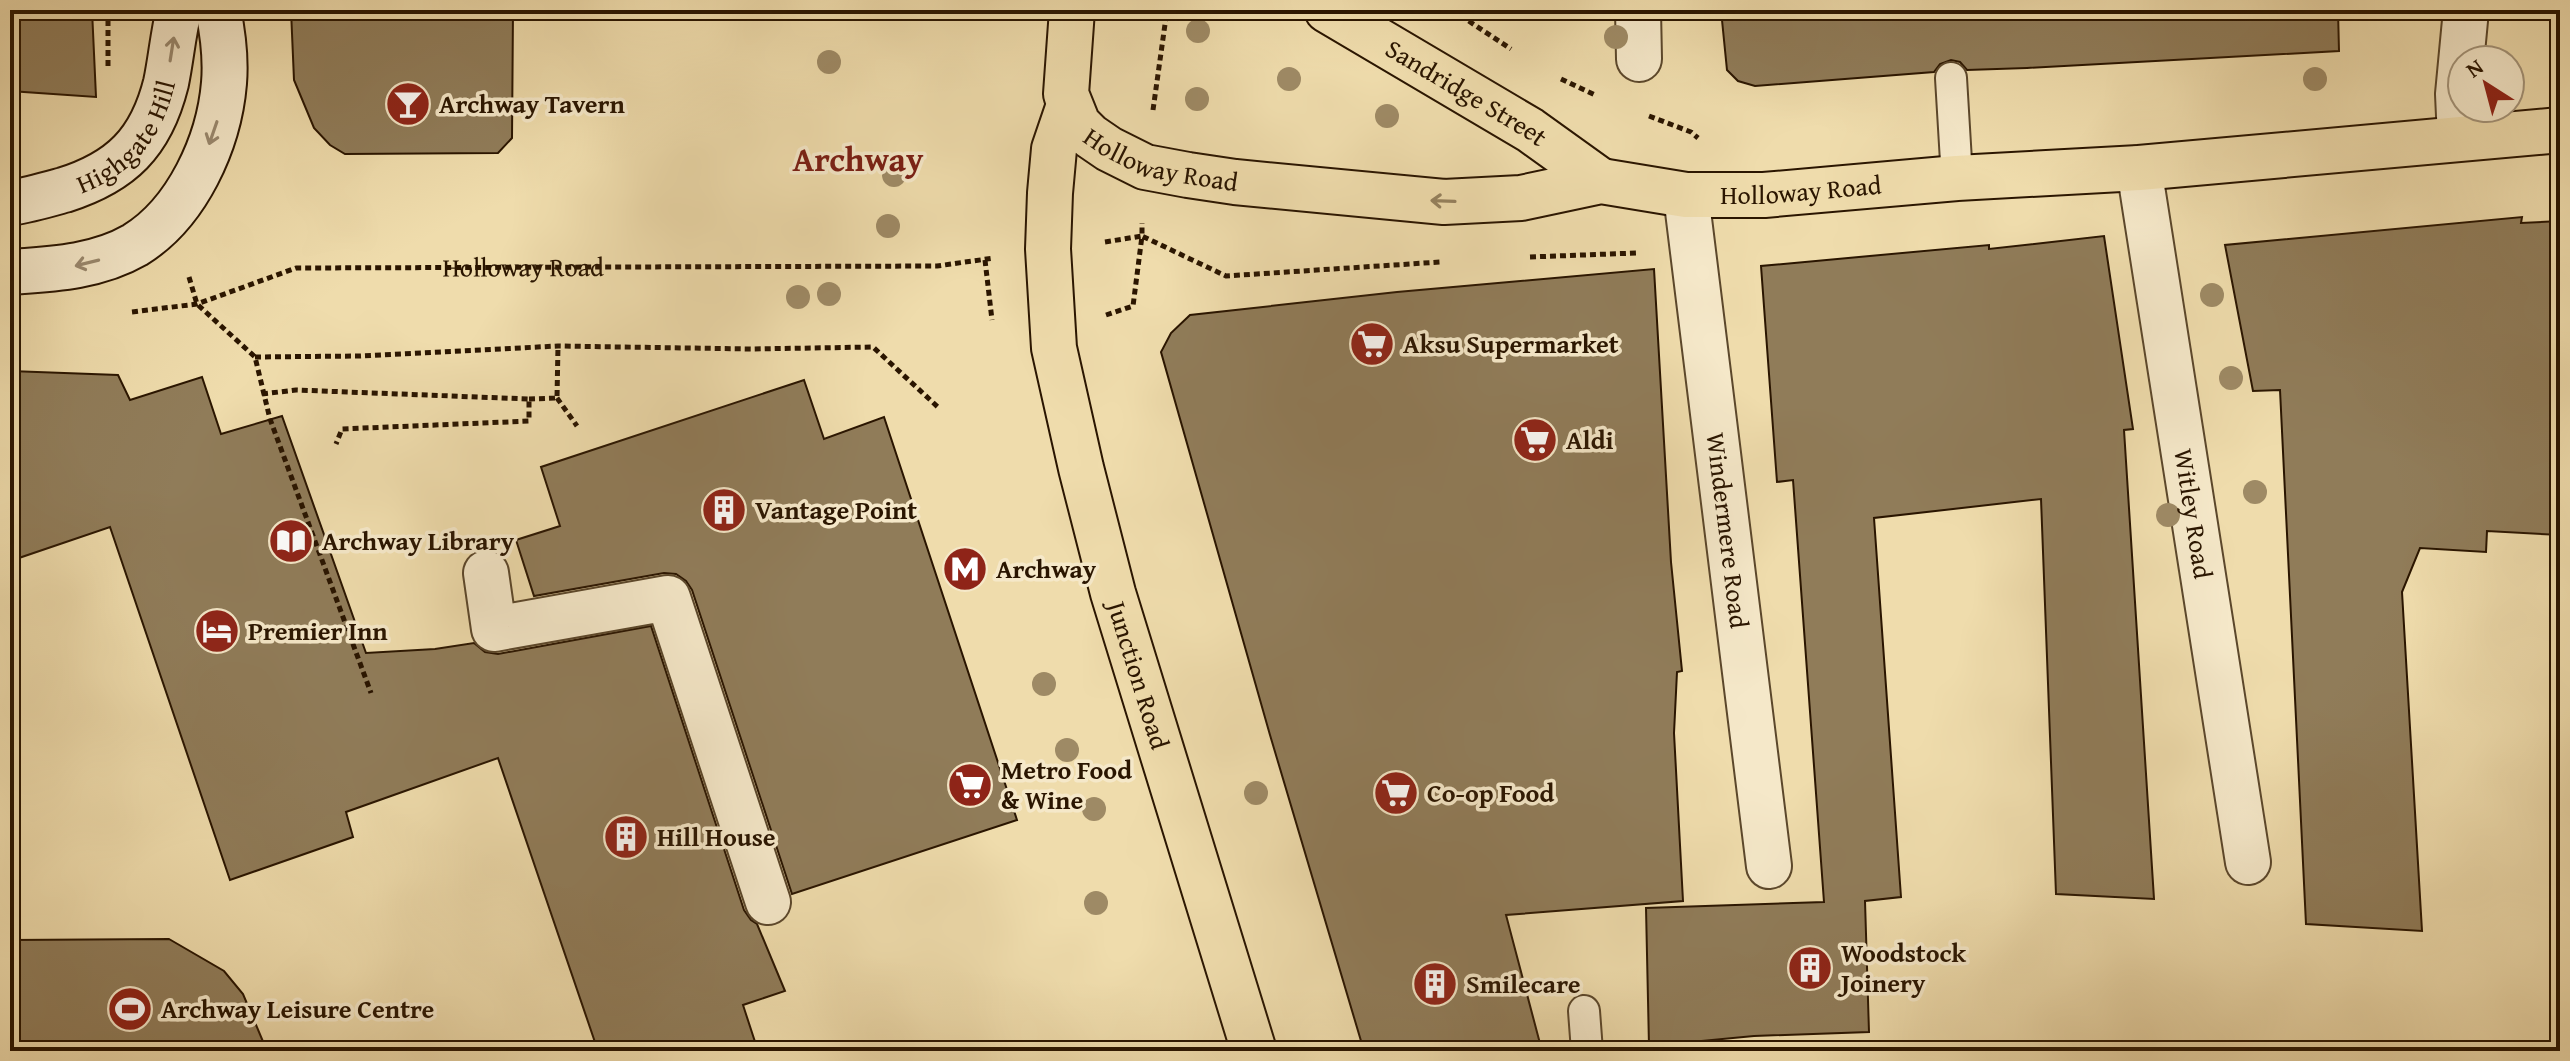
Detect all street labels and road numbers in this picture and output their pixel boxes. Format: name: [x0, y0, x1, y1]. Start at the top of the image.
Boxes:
street label: Sandridge Street: [1378, 29, 1556, 155]
street label: Highgate Hill: [70, 76, 185, 203]
street label: Holloway Road: [1076, 117, 1241, 201]
street label: Holloway Road: [1720, 165, 1883, 214]
street label: Holloway Road: [442, 247, 604, 287]
street label: Windermere Road: [1697, 430, 1759, 631]
street label: Witley Road: [2164, 446, 2223, 582]
street label: Junction Road: [1097, 593, 1180, 754]

